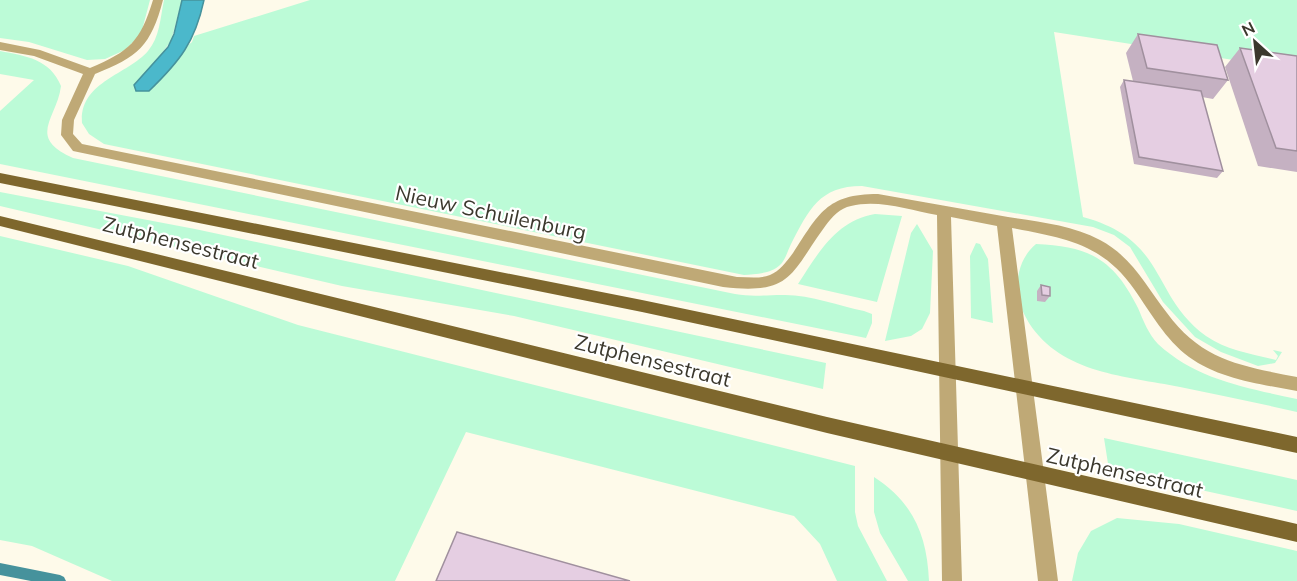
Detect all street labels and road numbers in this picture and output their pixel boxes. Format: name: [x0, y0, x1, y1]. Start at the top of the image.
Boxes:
street label: Nieuw Schuilenburg: [393, 179, 589, 245]
street label: Zutphensestraat: [100, 210, 262, 274]
street label: Zutphensestraat: [572, 328, 734, 392]
street label: Zutphensestraat: [1044, 441, 1206, 503]

